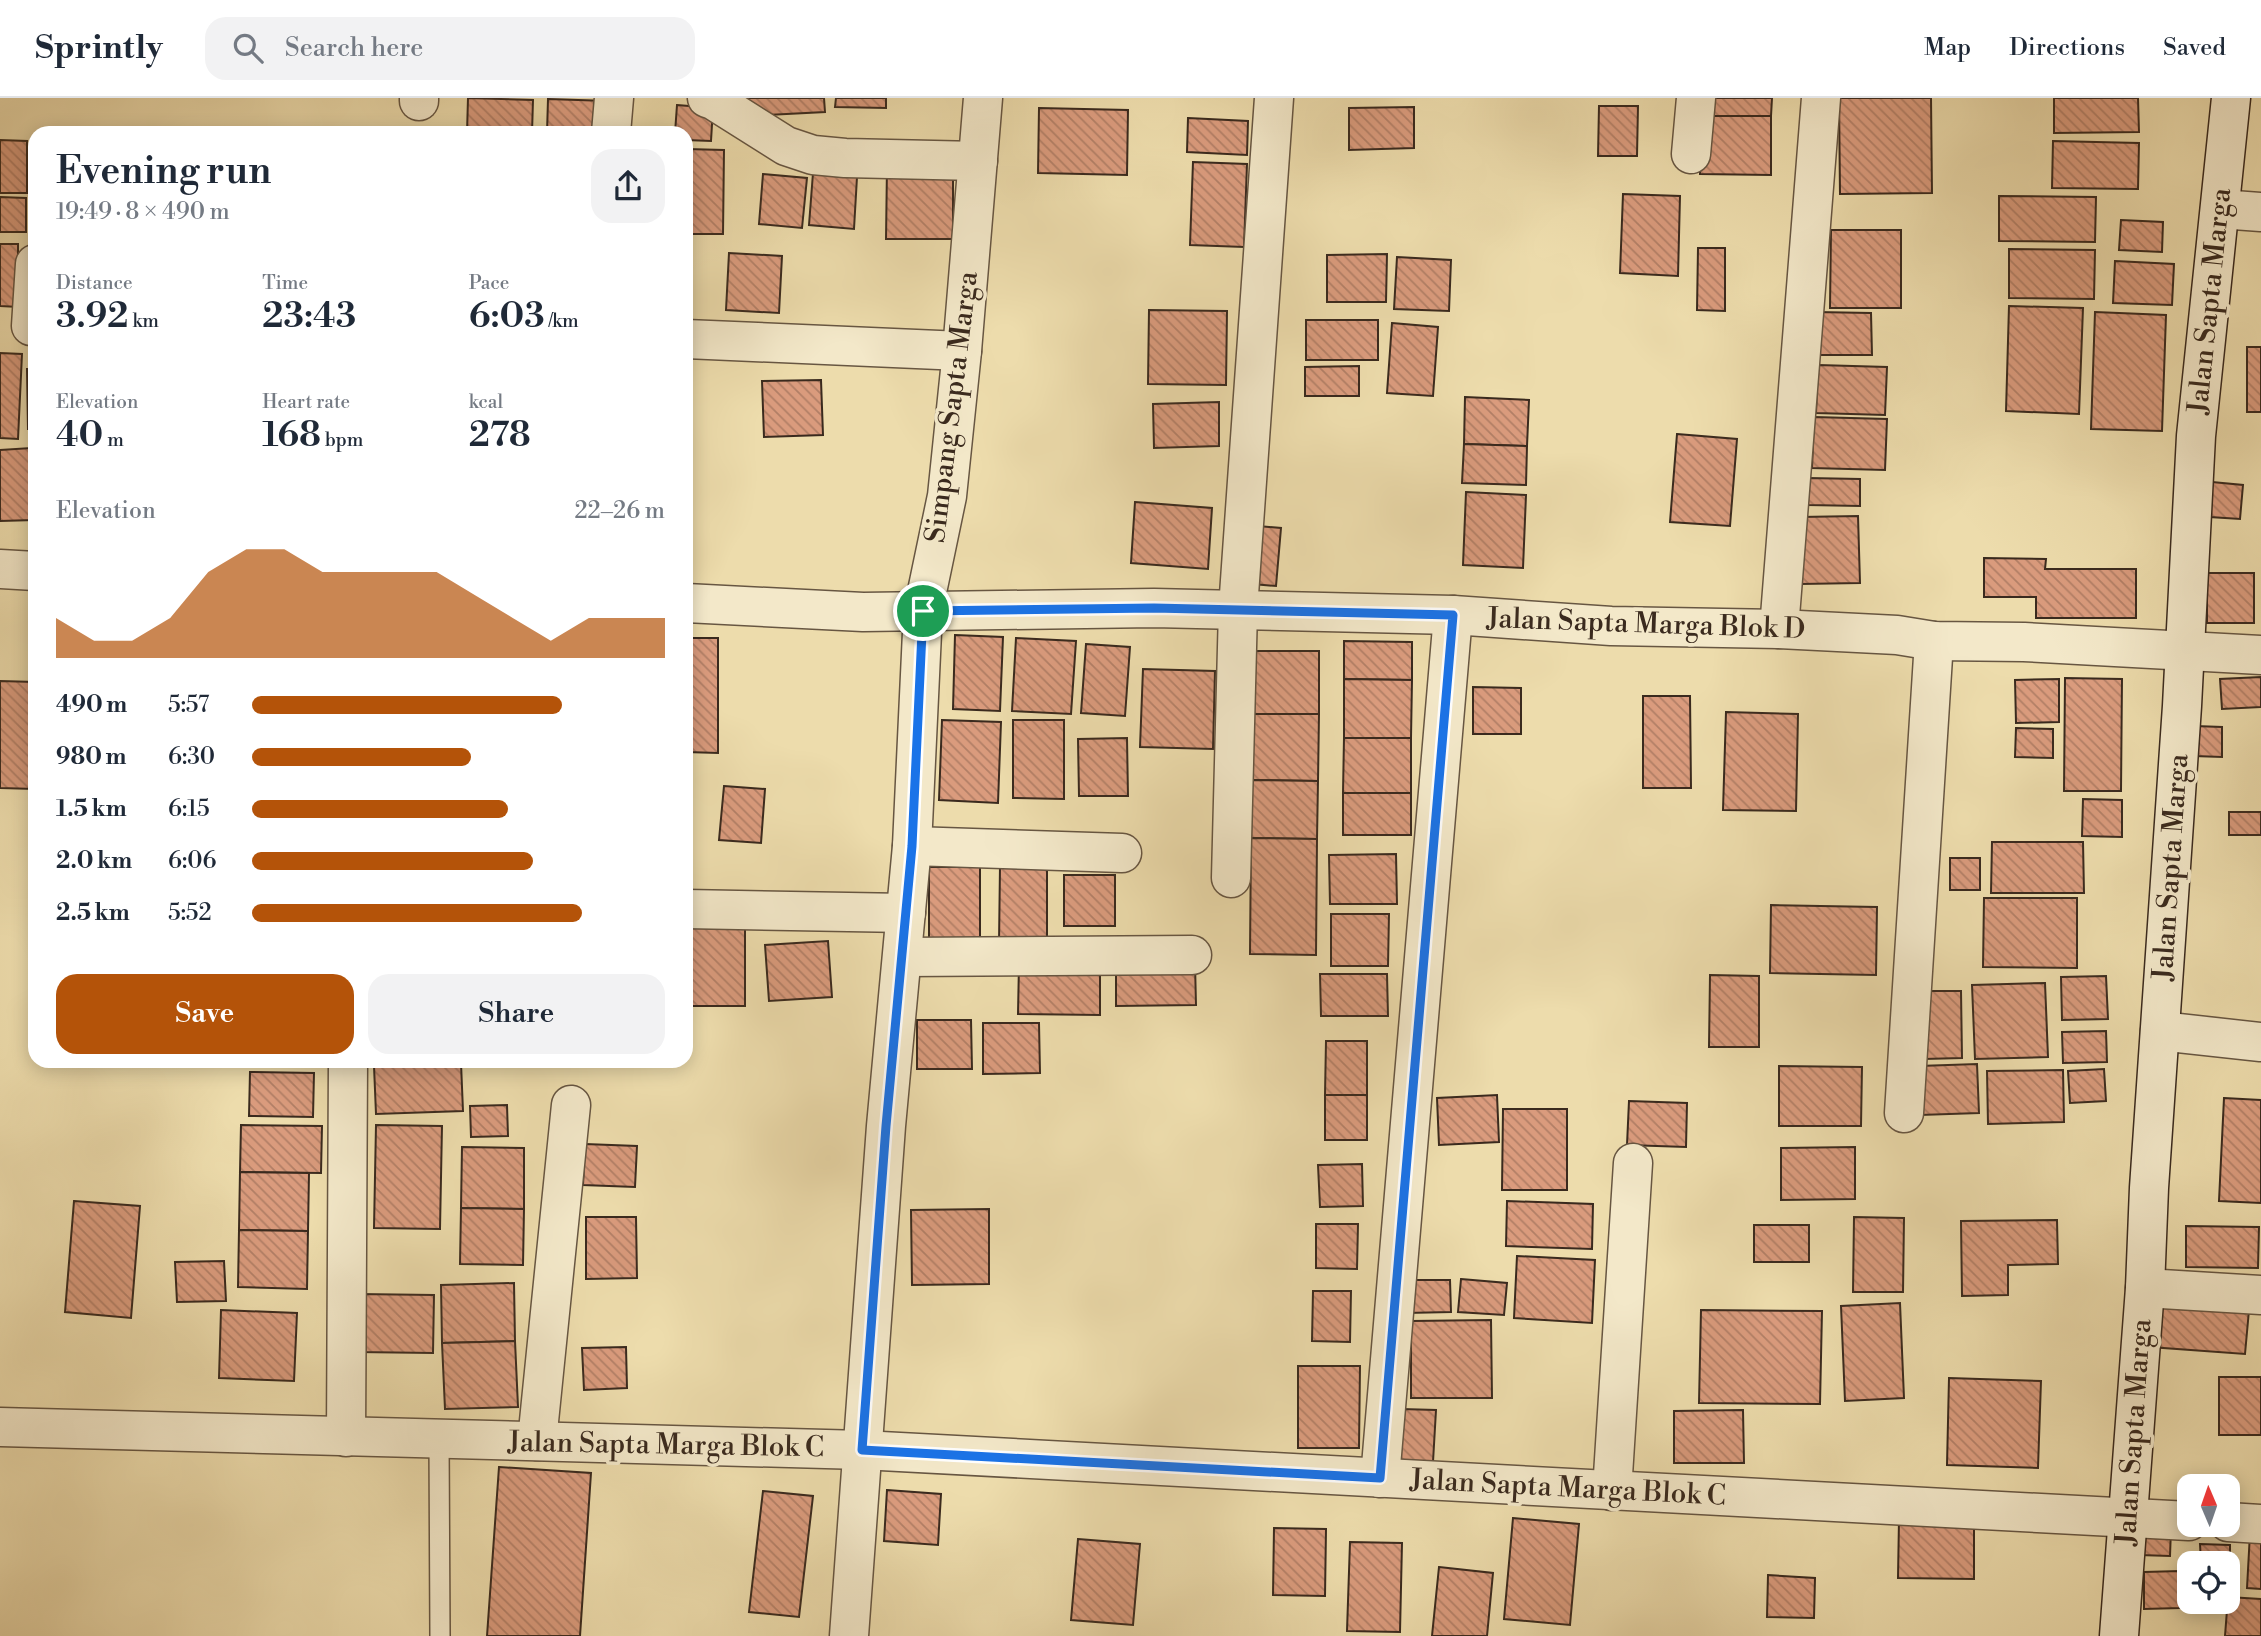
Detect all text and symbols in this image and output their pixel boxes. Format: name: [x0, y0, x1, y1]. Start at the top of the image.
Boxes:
search box: [205, 17, 695, 80]
text: Sprintly: [35, 28, 163, 69]
icon: search: [229, 29, 267, 67]
text: Search here: [285, 32, 423, 64]
text: Map: [1924, 33, 1971, 63]
text: Directions: [2009, 33, 2125, 63]
text: Saved: [2163, 33, 2226, 63]
text: Evening run: [56, 148, 271, 195]
button: share: [591, 149, 665, 223]
street label: Jalan Sapta Marga: [2181, 185, 2239, 417]
text: 19:49 · 8 × 490 m: [56, 198, 230, 226]
street label: Simpang Sapta Marga: [918, 268, 986, 545]
text: Distance: [56, 271, 133, 295]
text: Time: [262, 271, 308, 295]
text: Pace: [469, 271, 509, 295]
text: 3.92: [56, 295, 129, 338]
text: 23:43: [262, 295, 356, 338]
text: 6:03: [469, 295, 545, 338]
text: km: [129, 309, 159, 333]
text: /km: [545, 309, 579, 333]
text: Elevation: [56, 390, 138, 414]
text: Heart rate: [262, 390, 350, 414]
text: kcal: [469, 390, 503, 414]
text: 40: [56, 414, 103, 457]
text: 168: [262, 414, 321, 457]
text: 278: [469, 414, 531, 457]
text: m: [103, 428, 124, 452]
text: bpm: [321, 428, 363, 452]
text: Elevation: [56, 497, 156, 525]
text: 22–26 m: [574, 497, 665, 525]
pin: [893, 581, 953, 641]
icon: arrive: [904, 592, 942, 630]
street label: Jalan Sapta Marga Blok D: [1485, 601, 1806, 647]
text: 490 m: [56, 691, 127, 719]
text: 5:57: [168, 691, 209, 719]
text: 980 m: [56, 743, 126, 771]
text: 6:30: [168, 743, 215, 771]
street label: Jalan Sapta Marga: [2146, 752, 2196, 983]
text: 1.5 km: [56, 795, 127, 823]
text: 6:15: [168, 795, 210, 823]
text: 2.0 km: [56, 847, 132, 875]
text: 6:06: [168, 847, 216, 875]
text: 2.5 km: [56, 899, 130, 927]
text: 5:52: [168, 899, 212, 927]
button: Save: [56, 974, 354, 1054]
button: Share: [368, 974, 665, 1054]
street label: Jalan Sapta Marga: [2109, 1317, 2159, 1548]
street label: Jalan Sapta Marga Blok C: [507, 1425, 824, 1465]
street label: Jalan Sapta Marga Blok C: [1408, 1462, 1727, 1514]
north arrow: [2177, 1474, 2240, 1536]
map controls: [2177, 1474, 2240, 1614]
button: locate: [2177, 1551, 2240, 1614]

